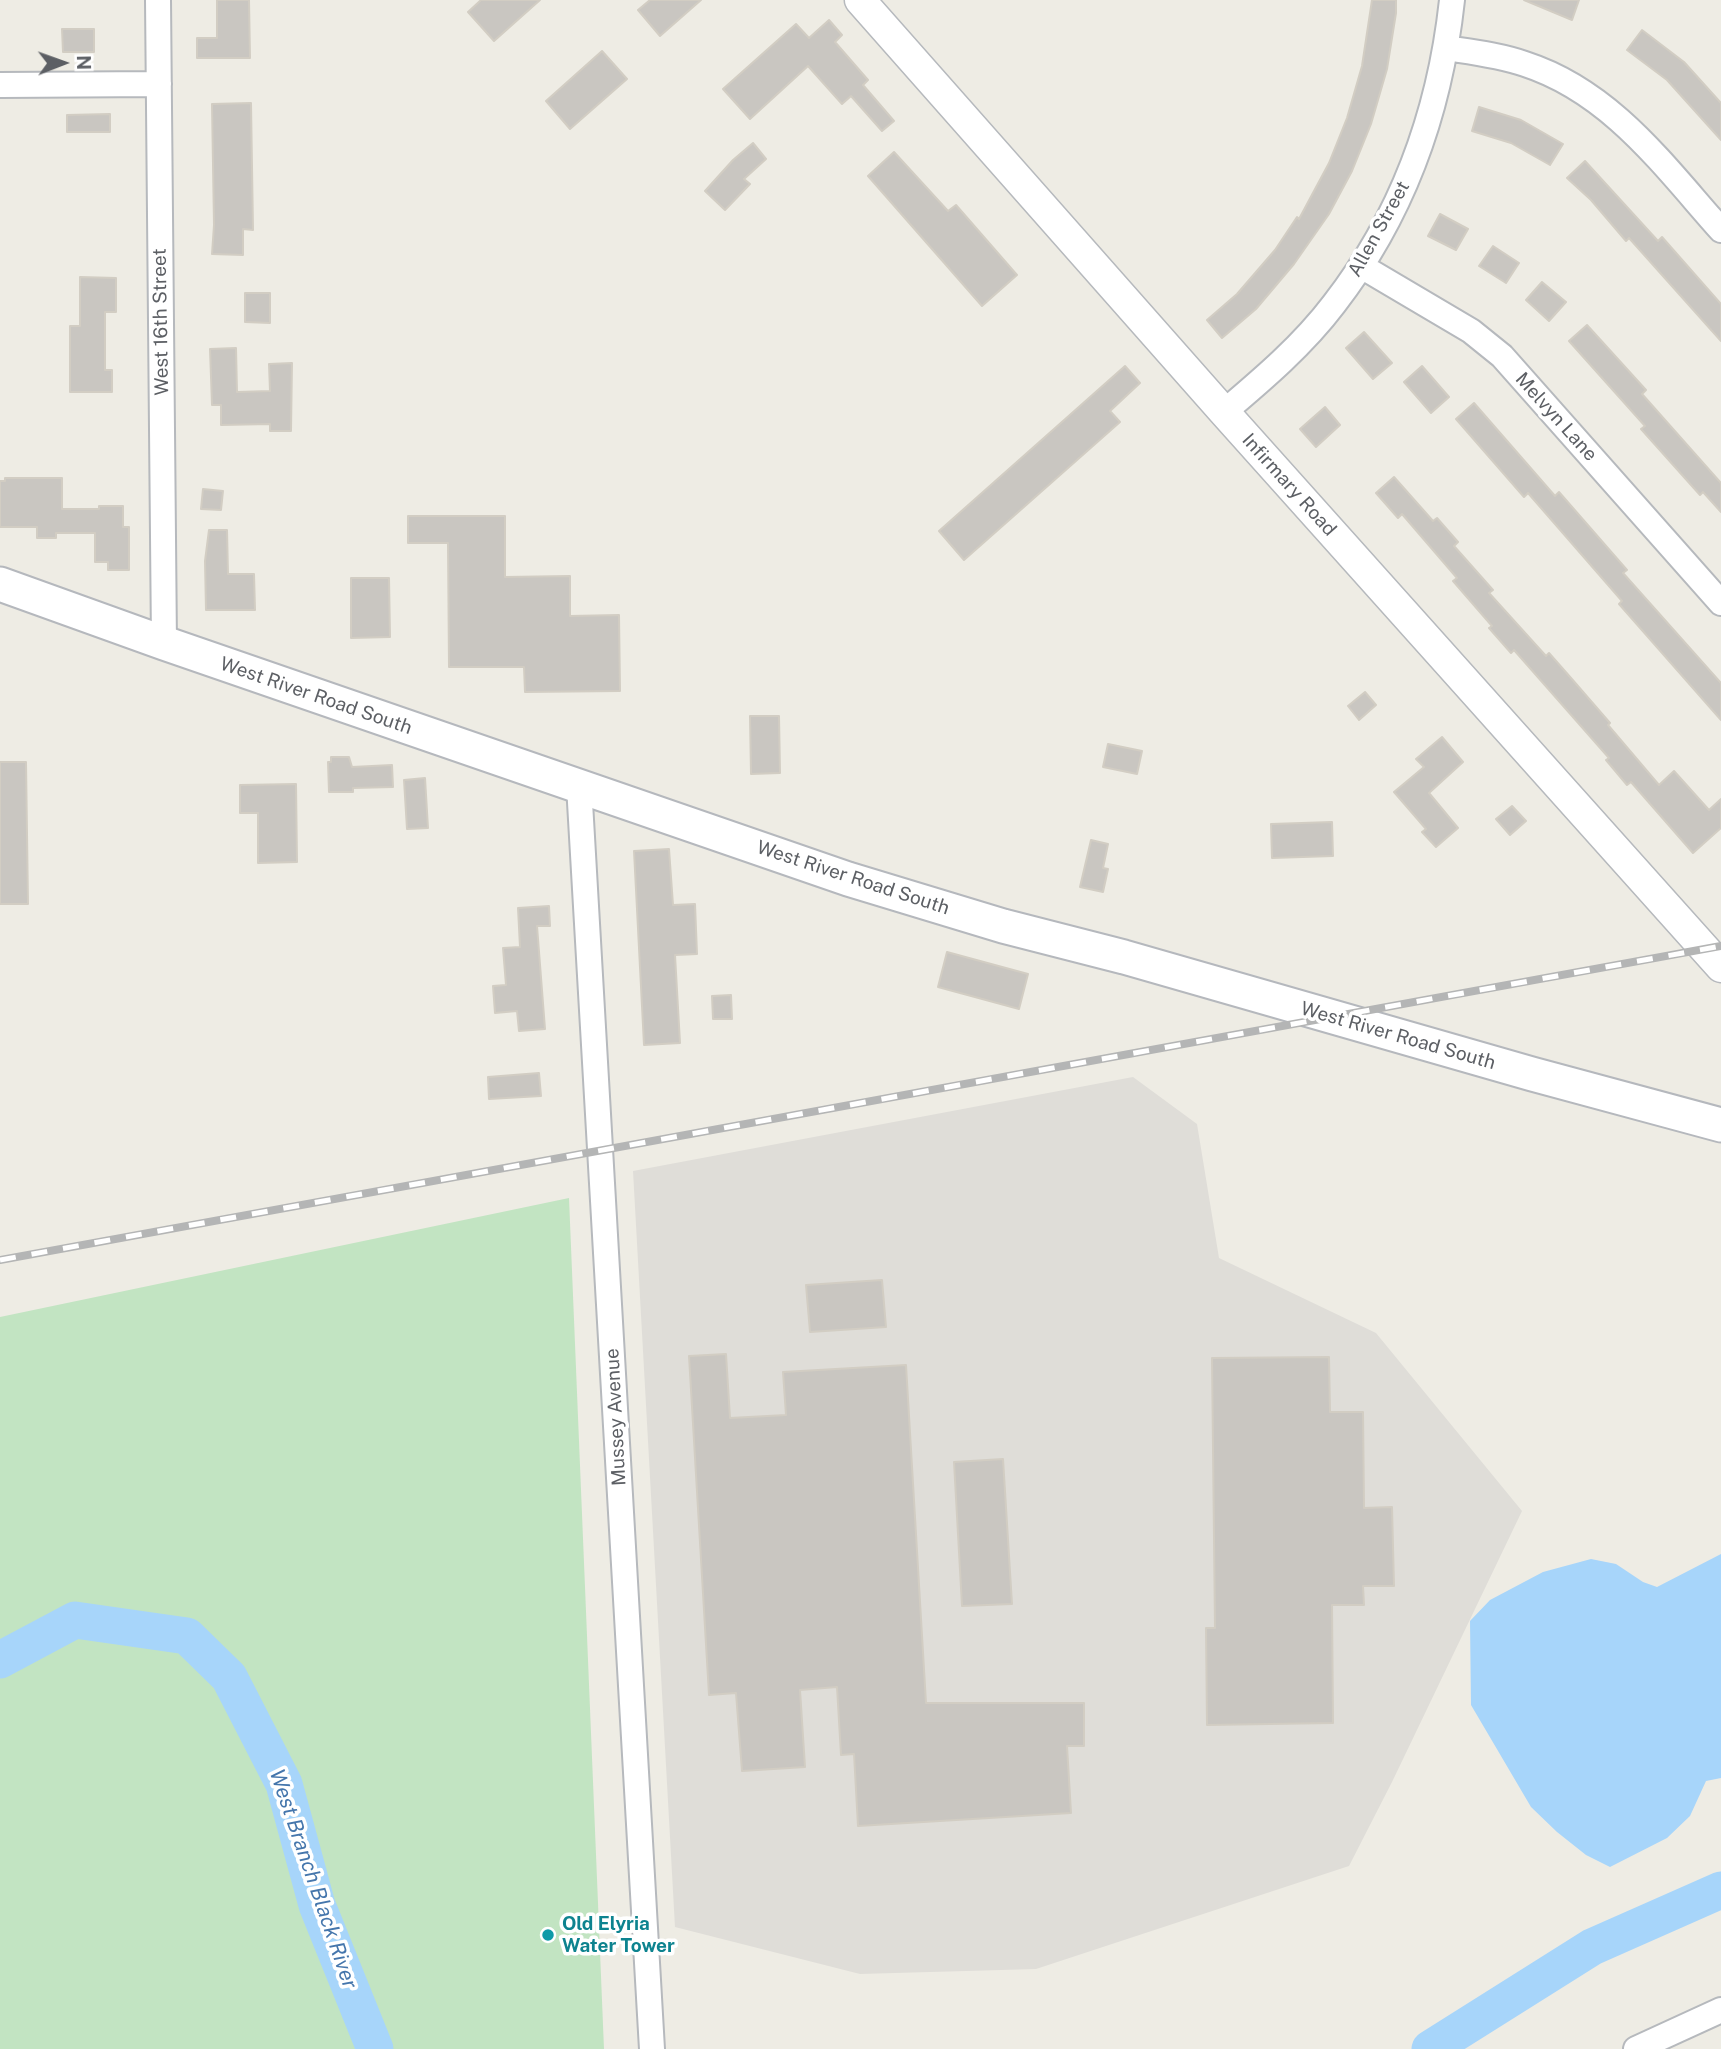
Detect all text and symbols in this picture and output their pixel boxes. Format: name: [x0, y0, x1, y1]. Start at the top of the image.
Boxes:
north arrow: [28, 28, 98, 98]
text: N: [73, 55, 95, 70]
street label: Allen Street: [1343, 177, 1415, 281]
street label: West 16th Street: [148, 248, 174, 396]
street label: Melvyn Lane: [1510, 368, 1602, 466]
street label: Infirmary Road: [1237, 429, 1341, 541]
street label: West River Road South: [217, 652, 415, 740]
street label: West River Road South: [754, 836, 952, 920]
street label: West River Road South: [1298, 997, 1498, 1075]
street label: Mussey Avenue: [601, 1348, 631, 1486]
water label: West Branch Black River: [264, 1766, 362, 1992]
place label: Old Elyria Water Tower: [562, 1913, 675, 1957]
marker: Old Elyria Water Tower: [540, 1927, 556, 1943]

